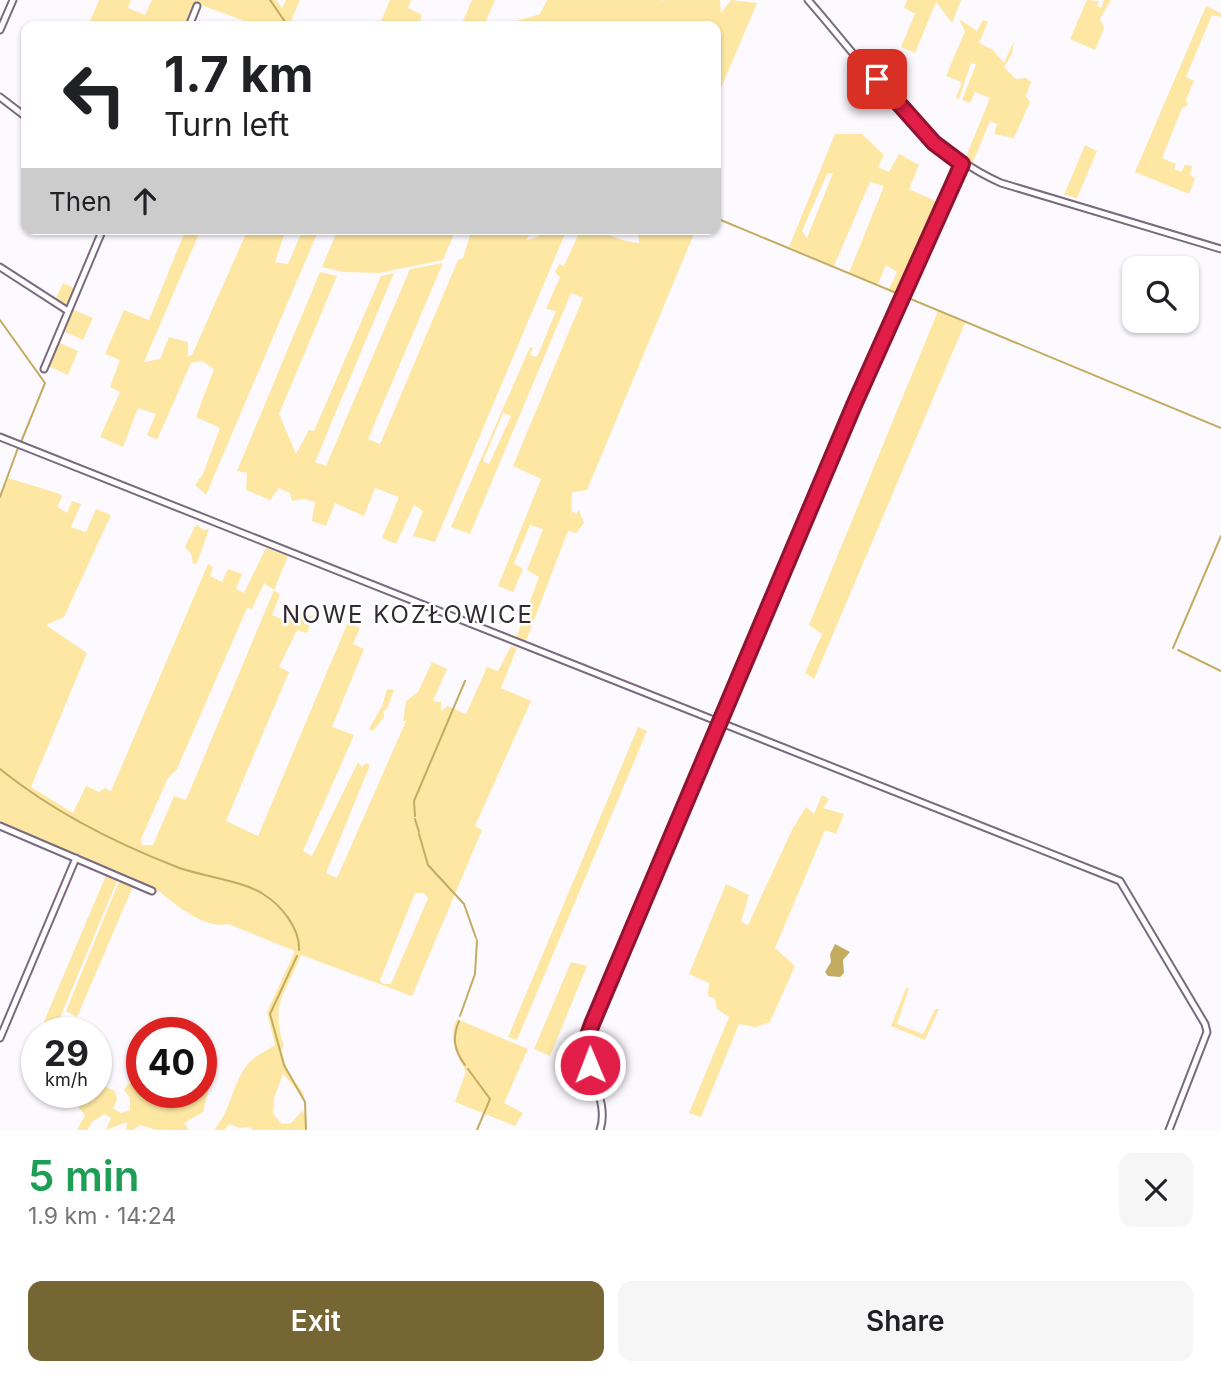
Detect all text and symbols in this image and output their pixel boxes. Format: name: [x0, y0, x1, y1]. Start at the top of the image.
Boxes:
text: 1.7 km: [164, 45, 314, 104]
icon: left: [49, 49, 140, 140]
pin: [847, 49, 907, 109]
icon: arrive: [858, 60, 896, 98]
text: Turn left: [164, 105, 289, 144]
icon: ahead: [126, 182, 164, 220]
text: Then: [49, 186, 112, 217]
map controls: [1122, 256, 1199, 333]
button: search: [1122, 256, 1199, 333]
district label: NOWE KOZŁOWICE: [282, 600, 534, 629]
speed limit sign: 40: [126, 1017, 217, 1108]
position arrow: [553, 1028, 627, 1102]
text: 29: [44, 1032, 89, 1074]
text: km/h: [45, 1069, 88, 1090]
text: 5 min: [28, 1150, 140, 1201]
button: close: [1119, 1153, 1193, 1227]
text: 1.9 km · 14:24: [28, 1202, 176, 1230]
button: Exit: [28, 1281, 604, 1361]
button: Share: [618, 1281, 1193, 1361]

